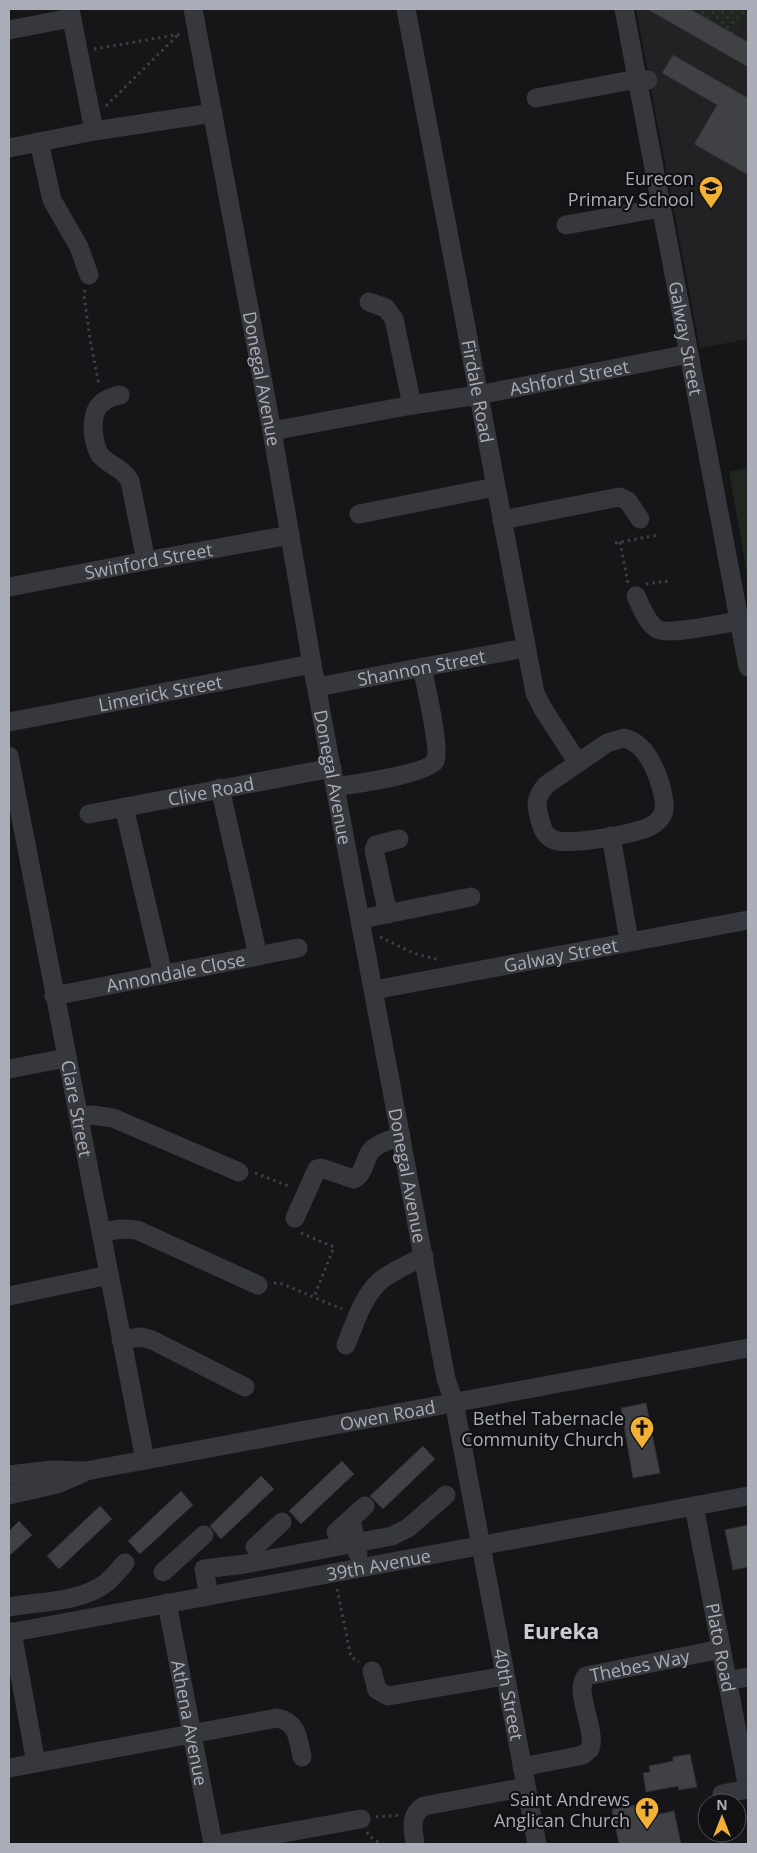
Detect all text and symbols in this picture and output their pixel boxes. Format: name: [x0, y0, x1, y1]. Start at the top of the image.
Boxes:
place label: Eurecon Primary School: [568, 166, 694, 211]
school or university icon: Eurecon Primary School: [698, 175, 724, 209]
street label: Galway Street: [664, 279, 709, 397]
street label: Donegal Avenue: [238, 309, 286, 448]
street label: Firdale Road: [457, 338, 500, 445]
street label: Ashford Street: [507, 354, 631, 401]
street label: Swinford Street: [83, 537, 214, 584]
street label: Shannon Street: [355, 644, 487, 691]
street label: Limerick Street: [96, 669, 224, 717]
street label: Donegal Avenue: [309, 708, 358, 847]
street label: Clive Road: [166, 771, 256, 811]
street label: Galway Street: [502, 933, 620, 977]
street label: Annondale Close: [104, 947, 247, 997]
street label: Clare Street: [56, 1058, 98, 1159]
street label: Donegal Avenue: [383, 1106, 432, 1245]
street label: Owen Road: [338, 1394, 437, 1436]
place label: Bethel Tabernacle Community Church: [461, 1406, 624, 1451]
church icon: Bethel Tabernacle Community Church: [629, 1415, 655, 1449]
street label: 39th Avenue: [325, 1543, 433, 1586]
street label: Plato Road: [701, 1601, 741, 1694]
district label: Eureka: [523, 1615, 599, 1645]
street label: Thebes Way: [588, 1643, 693, 1687]
street label: 40th Street: [489, 1646, 529, 1742]
street label: Athena Avenue: [166, 1658, 214, 1788]
place label: Saint Andrews Anglican Church: [494, 1787, 630, 1832]
north arrow: [697, 1793, 747, 1843]
text: N: [716, 1795, 728, 1814]
church icon: Saint Andrews Anglican Church: [634, 1796, 660, 1830]

